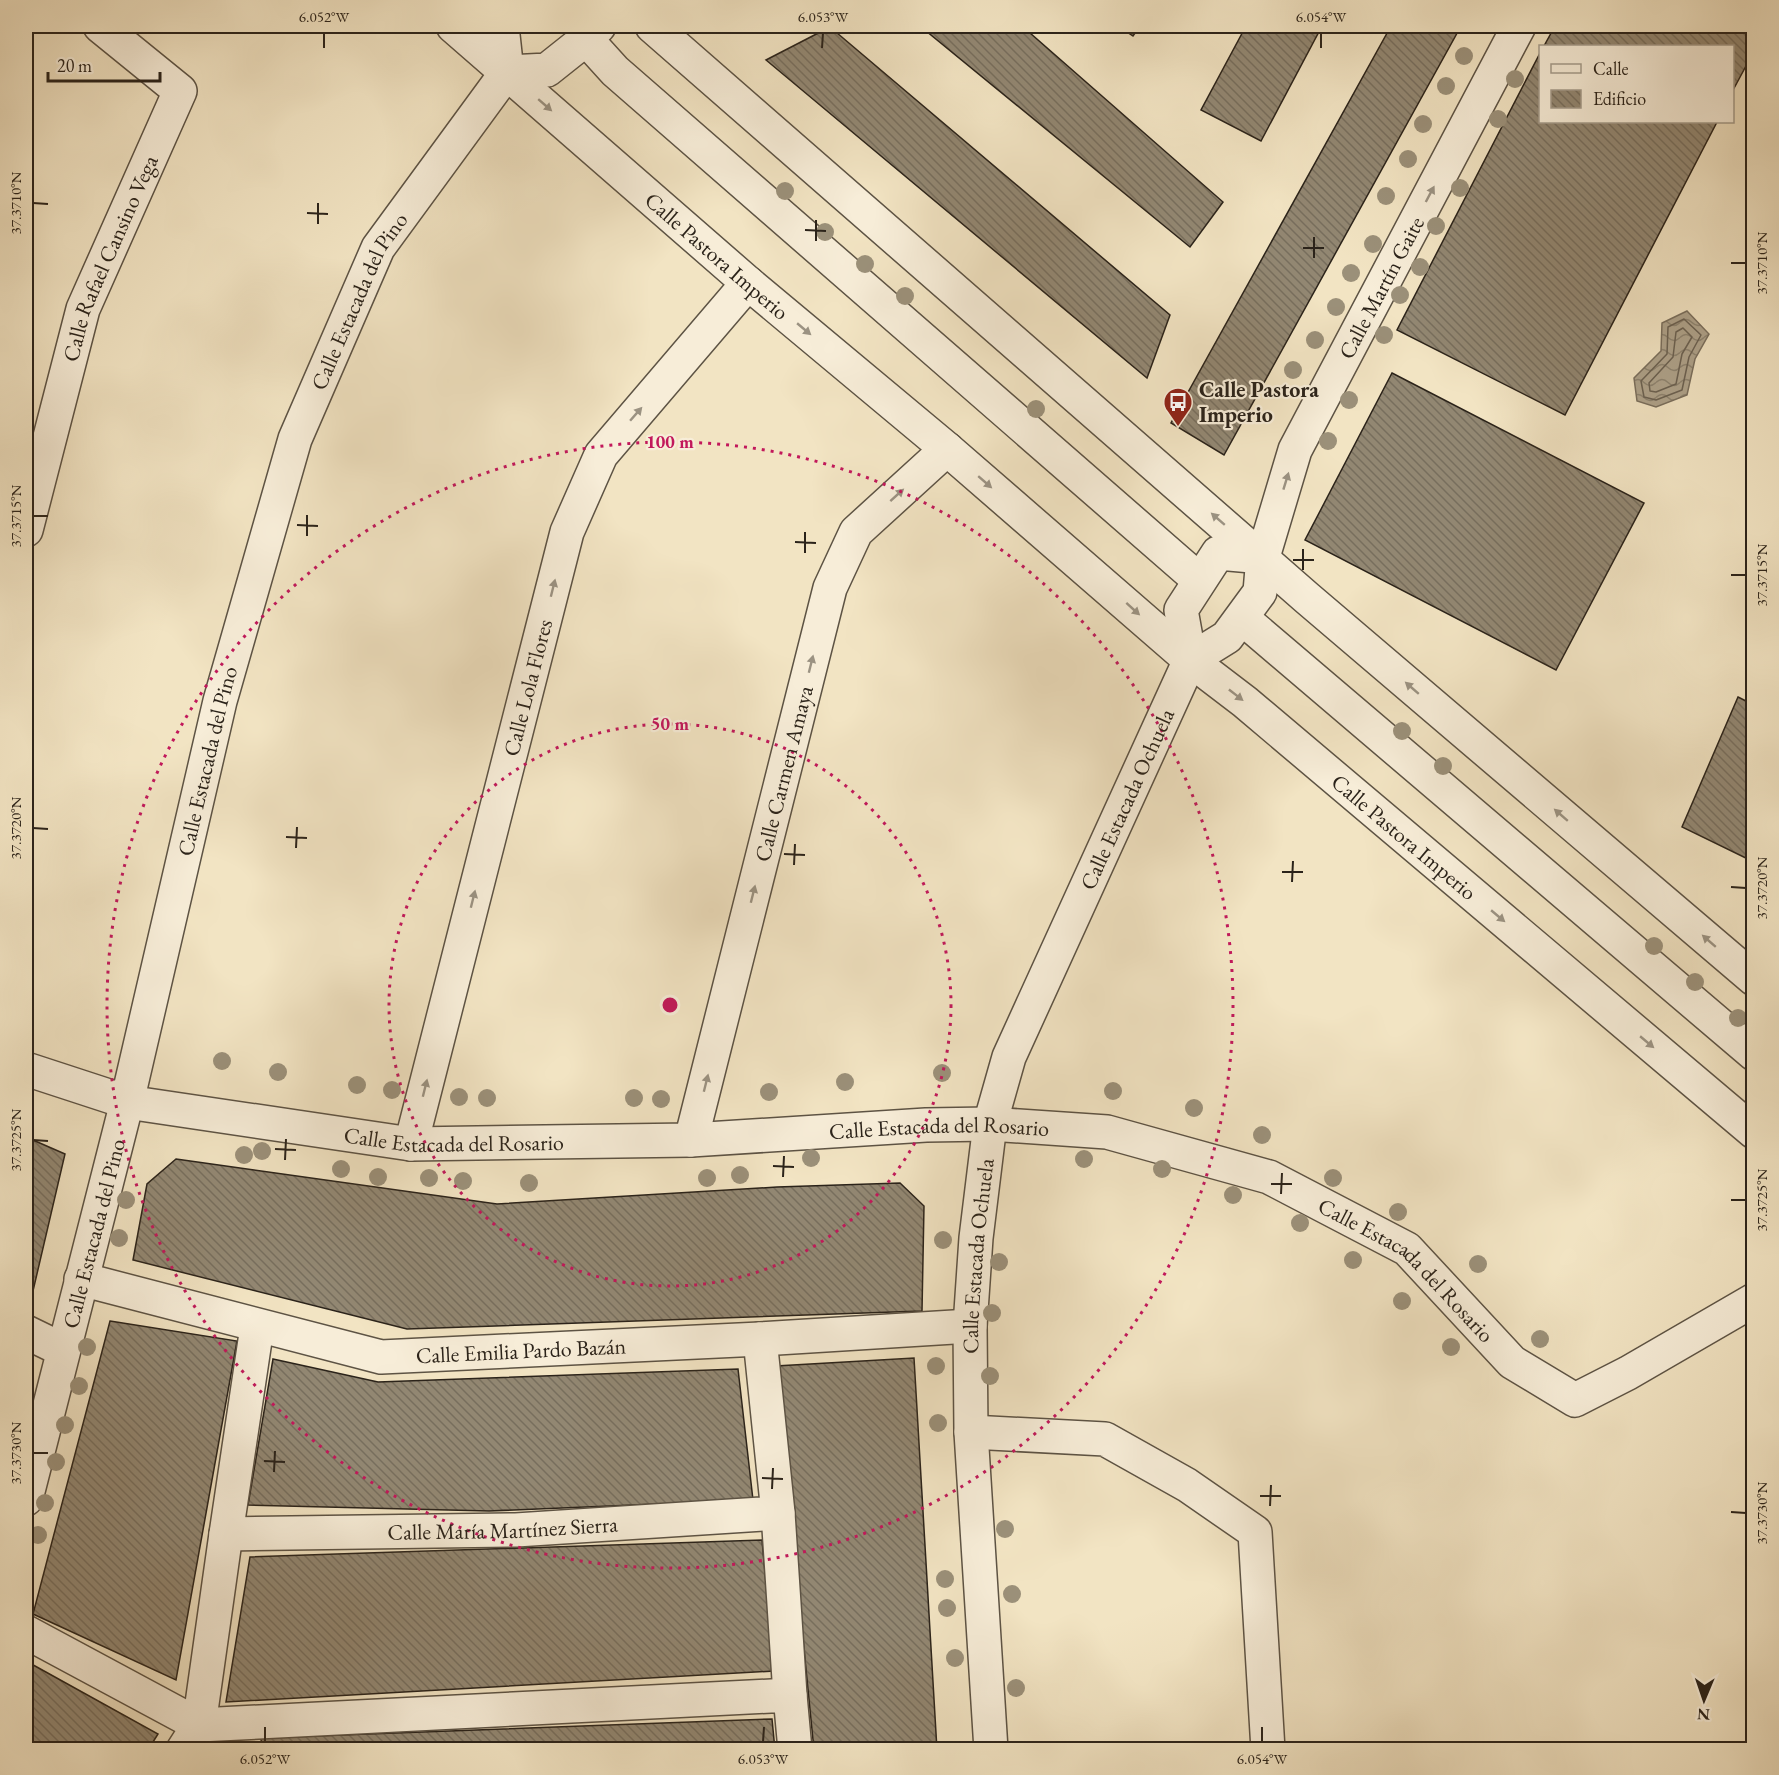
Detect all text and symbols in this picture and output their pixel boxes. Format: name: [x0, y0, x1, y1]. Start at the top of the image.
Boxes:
text: 6.052°W: [299, 7, 349, 26]
text: 6.053°W: [798, 7, 848, 26]
text: 6.054°W: [1296, 7, 1346, 26]
scale bar: [48, 45, 160, 83]
legend: [1539, 45, 1734, 123]
text: 20 m: [57, 54, 92, 77]
text: Calle: [1593, 57, 1629, 80]
text: Edificio: [1593, 87, 1646, 110]
one-way arrow: [537, 99, 553, 112]
street label: Calle Rafael Cansino Vega: [56, 150, 164, 365]
text: 37.3710°N: [6, 171, 25, 234]
street label: Calle Pastora Imperio: [639, 185, 795, 326]
one-way arrow: [1425, 186, 1435, 203]
street label: Calle Estacada del Pino: [304, 206, 414, 394]
street label: Calle Martín Gaite: [1331, 211, 1431, 364]
text: 37.3710°N: [1752, 231, 1771, 294]
one-way arrow: [796, 323, 811, 335]
place label: Calle Pastora Imperio: [1199, 375, 1319, 429]
bus stop icon: Calle Pastora Imperio: [1162, 386, 1194, 428]
one-way arrow: [629, 406, 642, 422]
text: 100 m: [646, 430, 694, 453]
one-way arrow: [1282, 472, 1291, 490]
one-way arrow: [977, 475, 993, 488]
text: 37.3715°N: [6, 484, 25, 547]
one-way arrow: [889, 488, 904, 502]
one-way arrow: [1210, 512, 1226, 525]
text: 37.3715°N: [1752, 543, 1771, 606]
one-way arrow: [549, 578, 558, 596]
one-way arrow: [1125, 602, 1140, 615]
street label: Calle Lola Flores: [496, 616, 559, 759]
one-way arrow: [807, 655, 817, 673]
street label: Calle Estacada del Pino: [170, 662, 244, 859]
street label: Calle Carmen Amaya: [747, 682, 819, 865]
one-way arrow: [1405, 682, 1420, 695]
one-way arrow: [1229, 689, 1244, 701]
street label: Calle Estacada Ochuela: [1073, 703, 1181, 894]
text: 50 m: [651, 712, 689, 735]
street label: Calle Pastora Imperio: [1326, 767, 1483, 906]
text: 37.3720°N: [6, 796, 25, 859]
one-way arrow: [1554, 809, 1569, 822]
text: 37.3720°N: [1752, 856, 1771, 919]
one-way arrow: [749, 885, 759, 903]
one-way arrow: [469, 889, 479, 908]
one-way arrow: [1490, 909, 1505, 922]
one-way arrow: [1701, 935, 1717, 948]
centre of rings: [660, 995, 680, 1015]
one-way arrow: [1639, 1035, 1654, 1048]
one-way arrow: [701, 1074, 711, 1092]
one-way arrow: [421, 1078, 430, 1096]
text: 37.3725°N: [6, 1108, 25, 1171]
street label: Calle Estacada del Rosario: [828, 1109, 1050, 1146]
street label: Calle Estacada del Rosario: [342, 1120, 564, 1158]
street label: Calle Estacada del Pino: [56, 1136, 132, 1331]
street label: Calle Estacada Ochuela: [955, 1156, 1000, 1354]
text: 37.3725°N: [1752, 1168, 1771, 1231]
street label: Calle Estacada del Rosario: [1313, 1191, 1501, 1349]
street label: Calle Emilia Pardo Bazán: [415, 1331, 627, 1370]
text: 37.3730°N: [6, 1421, 25, 1484]
text: 37.3730°N: [1752, 1481, 1771, 1544]
street label: Calle María Martínez Sierra: [387, 1509, 619, 1546]
north arrow: [1674, 1670, 1734, 1730]
text: N: [1697, 1704, 1710, 1725]
text: 6.052°W: [240, 1749, 290, 1768]
text: 6.053°W: [738, 1749, 788, 1768]
text: 6.054°W: [1237, 1749, 1287, 1768]

